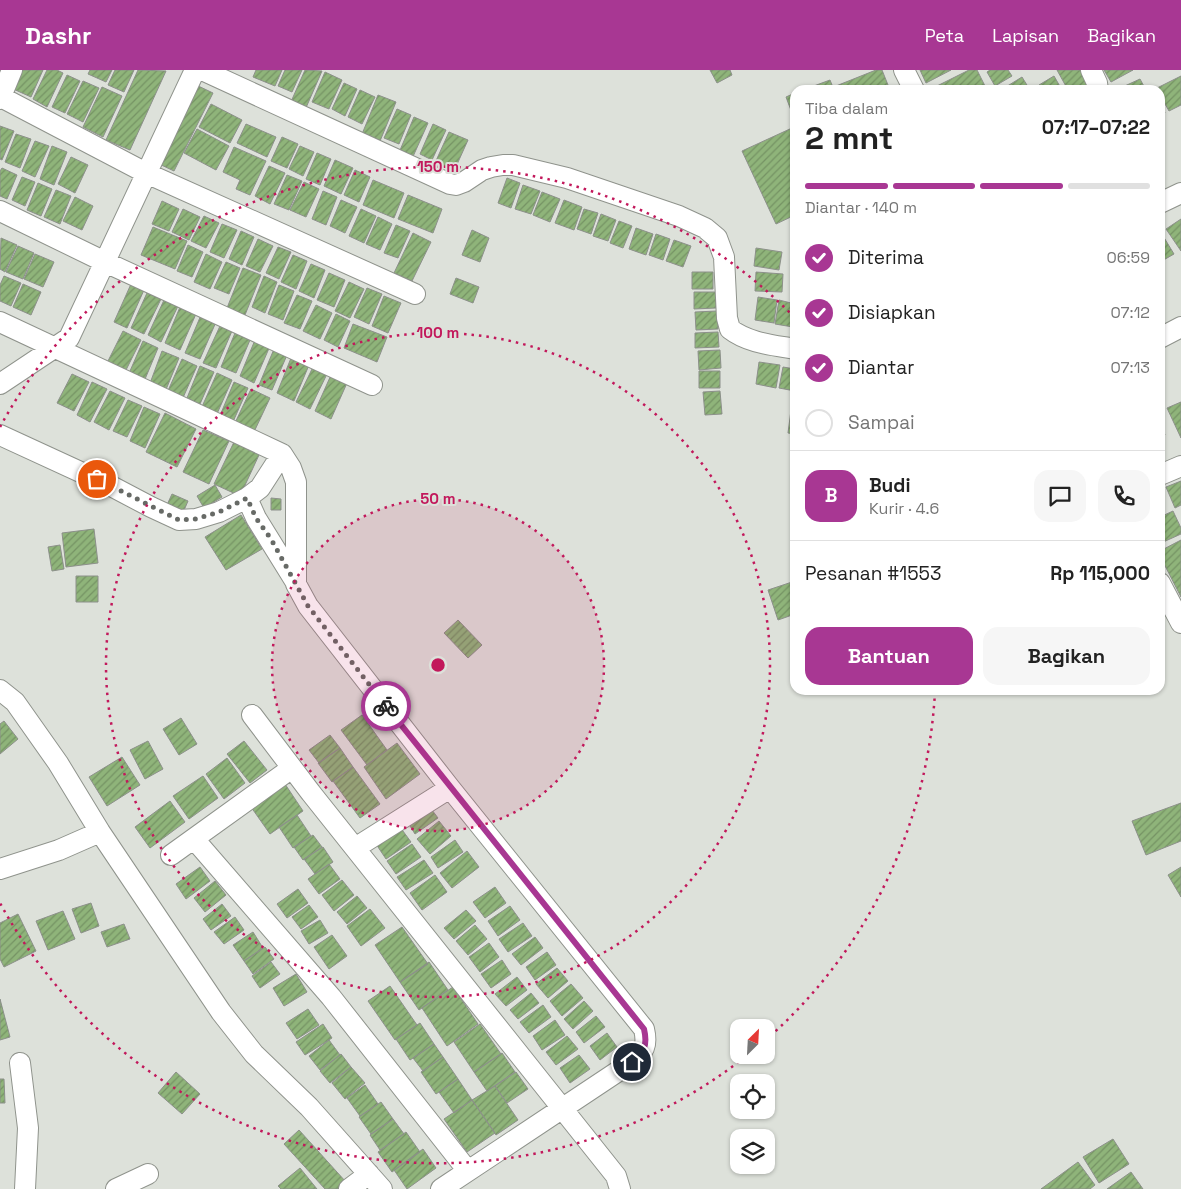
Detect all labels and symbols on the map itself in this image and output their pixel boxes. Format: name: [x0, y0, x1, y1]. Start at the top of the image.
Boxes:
text: 150 m: [417, 157, 459, 176]
text: 100 m: [417, 323, 459, 342]
pin: [76, 458, 118, 500]
text: 50 m: [420, 489, 456, 508]
centre of rings: [429, 656, 447, 674]
courier: [361, 681, 411, 731]
north arrow: [730, 1019, 775, 1064]
pin: [611, 1041, 653, 1083]

